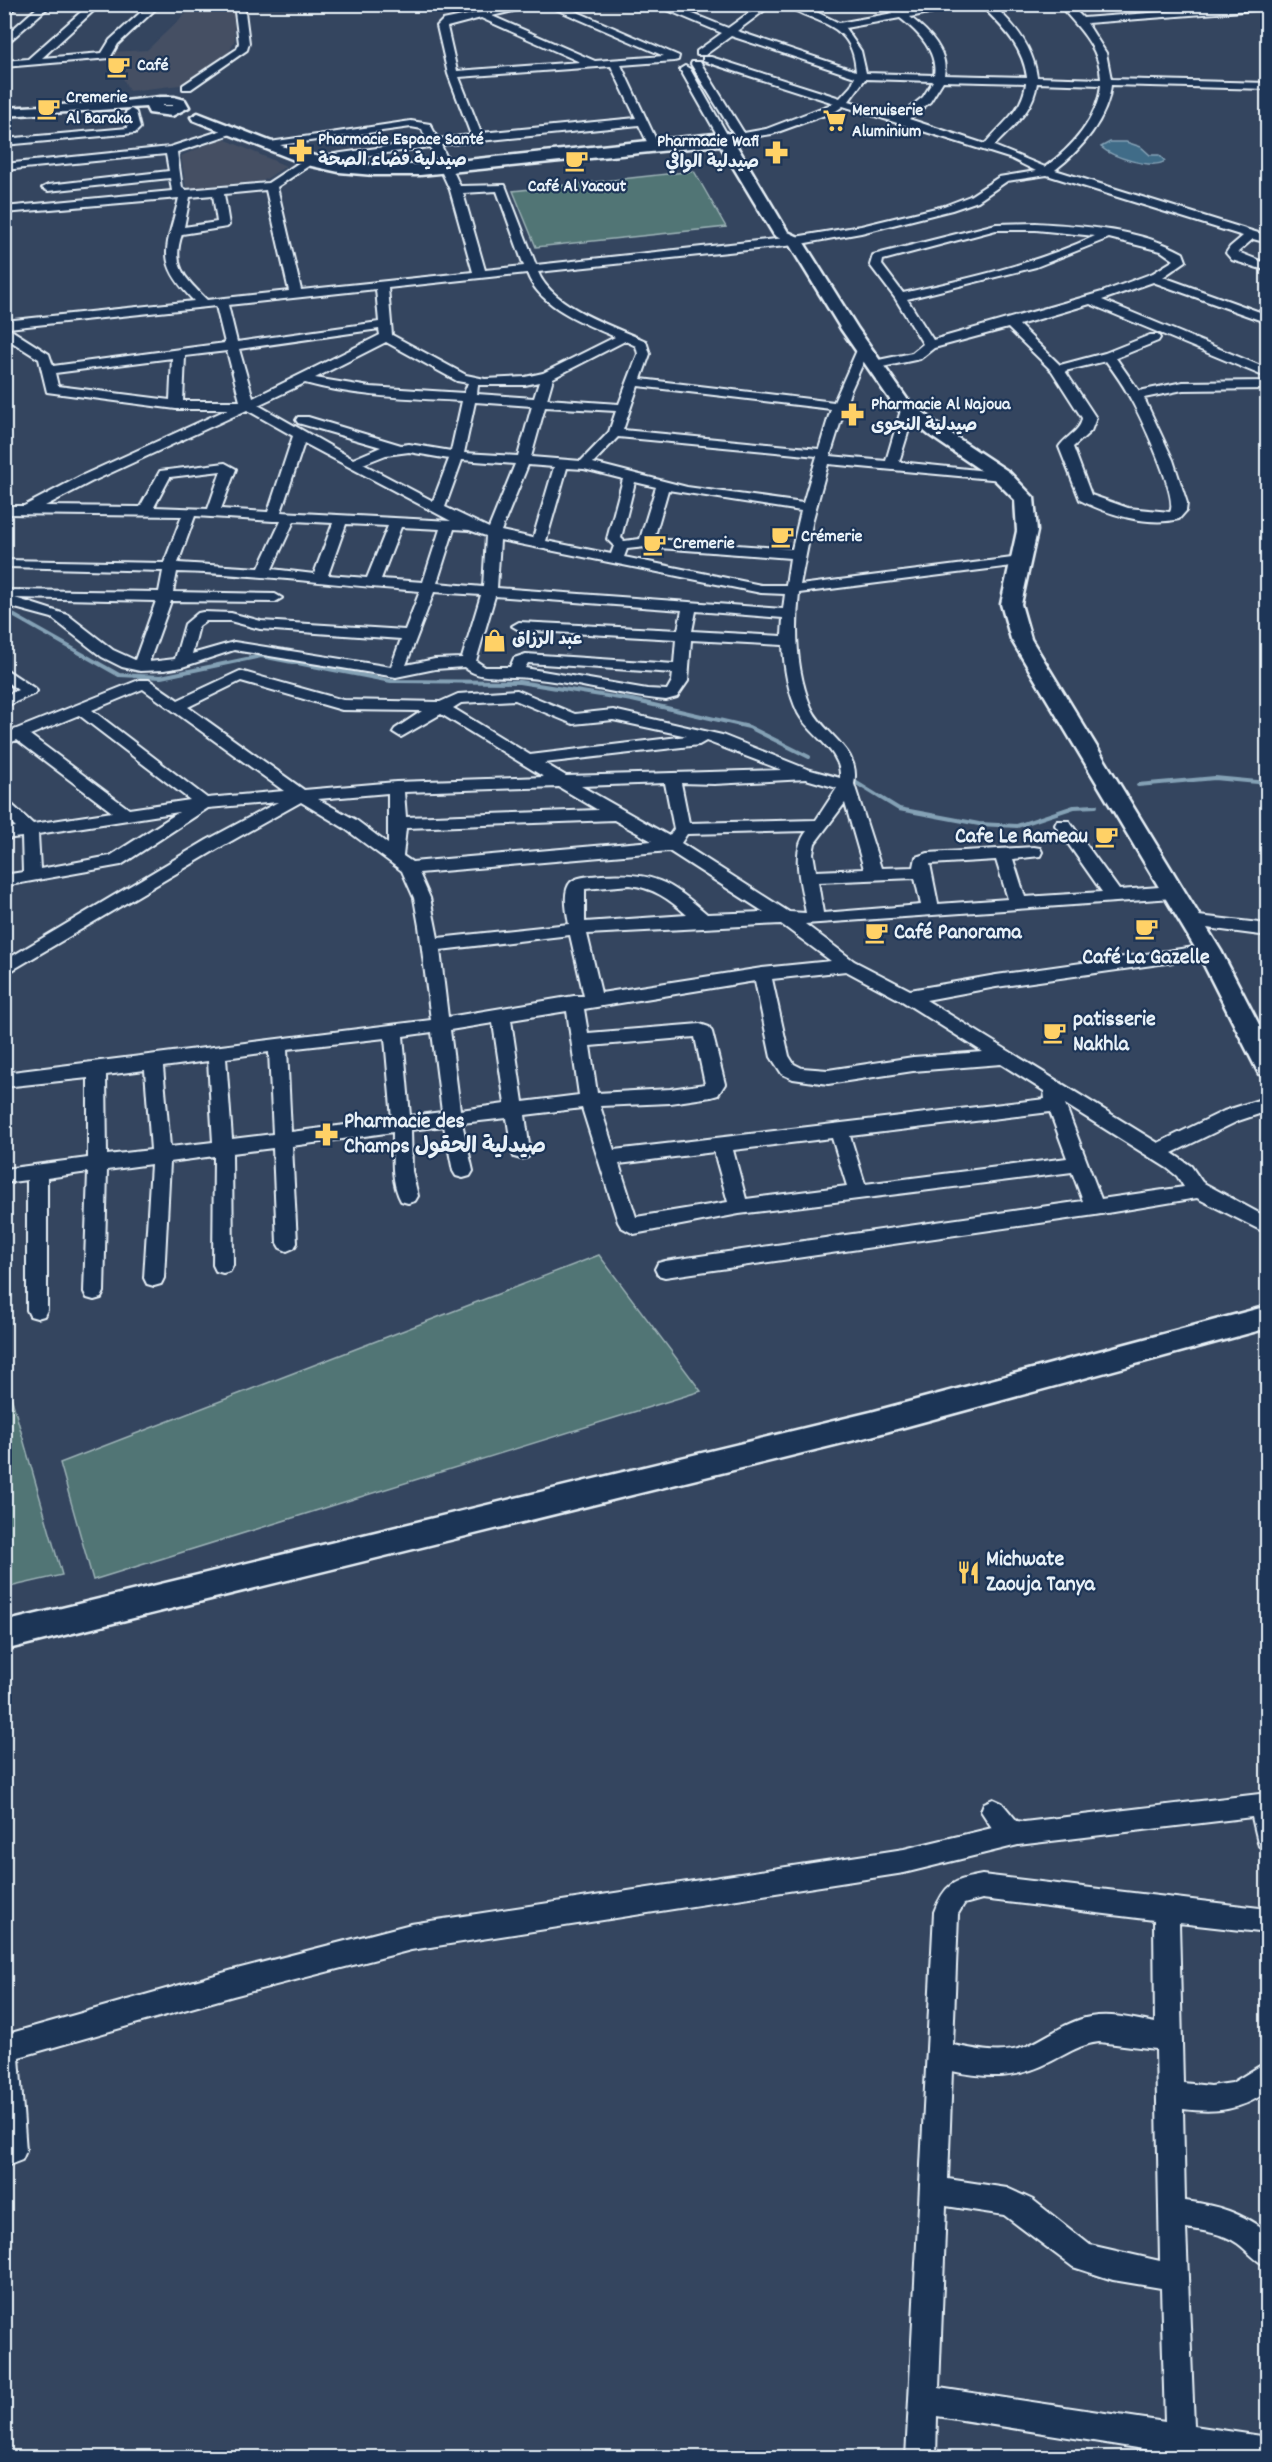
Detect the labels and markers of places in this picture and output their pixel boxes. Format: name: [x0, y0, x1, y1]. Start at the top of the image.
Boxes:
cafe icon: Café: [106, 53, 132, 79]
place label: Café: [137, 54, 169, 79]
place label: Cremerie Al Baraka: [66, 86, 133, 132]
cafe icon: Cremerie Al Baraka: [35, 95, 61, 121]
place label: Menuiserie Aluminium: [852, 99, 923, 145]
supermarket icon: Menuiserie Aluminium: [821, 108, 847, 134]
place label: Pharmacie Espace Santé صيدلية فضاء الصحة: [318, 128, 484, 174]
place label: Pharmacie Wafi صيدلية الوافي: [657, 130, 760, 176]
pharmacy icon: Pharmacie Espace Santé صيدلية فضاء الصحة: [287, 137, 313, 163]
pharmacy icon: Pharmacie Wafi صيدلية الوافي: [764, 139, 790, 165]
cafe icon: Café Al Yacout: [564, 148, 590, 174]
place label: Café Al Yacout: [528, 175, 627, 200]
place label: Pharmacie Al Najoua صيدلية النجوى: [871, 393, 1011, 439]
pharmacy icon: Pharmacie Al Najoua صيدلية النجوى: [840, 402, 866, 428]
cafe icon: Crémerie: [770, 524, 796, 550]
place label: Crémerie: [801, 525, 863, 550]
cafe icon: Cremerie: [642, 531, 668, 557]
place label: Cremerie: [673, 532, 735, 557]
shop icon: عبد الرزاق: [481, 627, 507, 653]
place label: عبد الرزاق: [512, 628, 583, 653]
place label: Cafe Le Rameau: [955, 822, 1088, 853]
cafe icon: Cafe Le Rameau: [1093, 824, 1119, 850]
cafe icon: Café La Gazelle: [1133, 916, 1159, 942]
place label: Café Panorama: [894, 918, 1022, 949]
cafe icon: Café Panorama: [863, 920, 889, 946]
place label: Café La Gazelle: [1082, 943, 1210, 974]
place label: patisserie Nakhla: [1073, 1005, 1156, 1061]
cafe icon: patisserie Nakhla: [1042, 1020, 1068, 1046]
place label: Pharmacie des Champs صيدلية الحقول: [344, 1107, 546, 1163]
pharmacy icon: Pharmacie des Champs صيدلية الحقول: [313, 1122, 339, 1148]
place label: Michwate Zaouja Tanya: [986, 1545, 1096, 1601]
restaurant icon: Michwate Zaouja Tanya: [955, 1560, 981, 1586]

